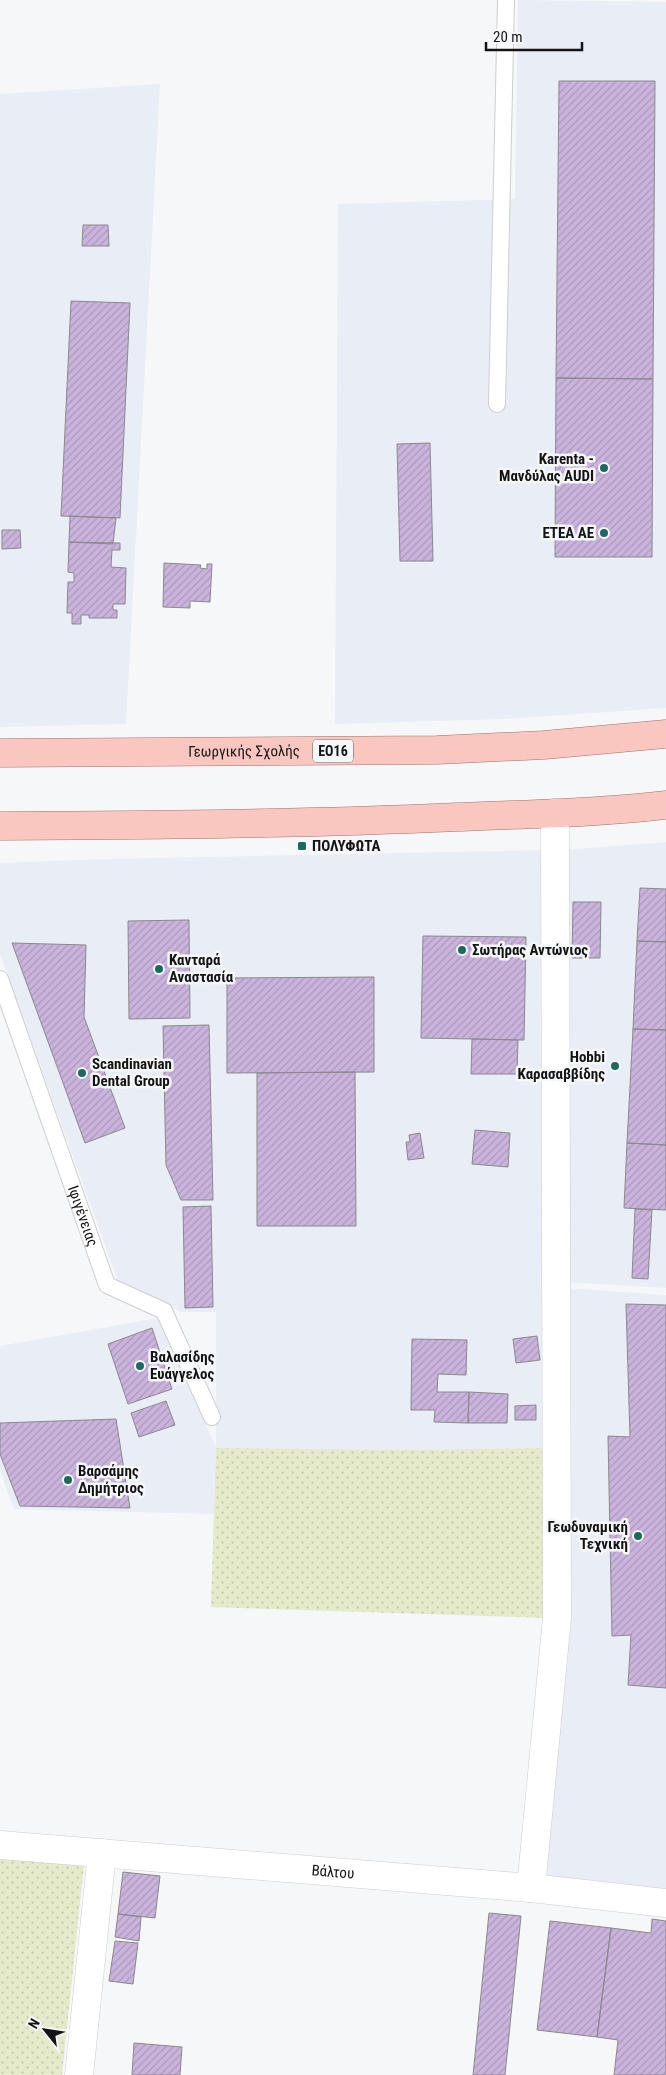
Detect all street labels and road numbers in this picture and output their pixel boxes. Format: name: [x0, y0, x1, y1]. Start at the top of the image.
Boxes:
road number: ΕΟ16: [313, 739, 353, 762]
street label: Γεωργικής Σχολής: [188, 742, 300, 761]
street label: Ιφιγένειας: [64, 1183, 102, 1249]
street label: Βάλτου: [311, 1861, 355, 1883]

